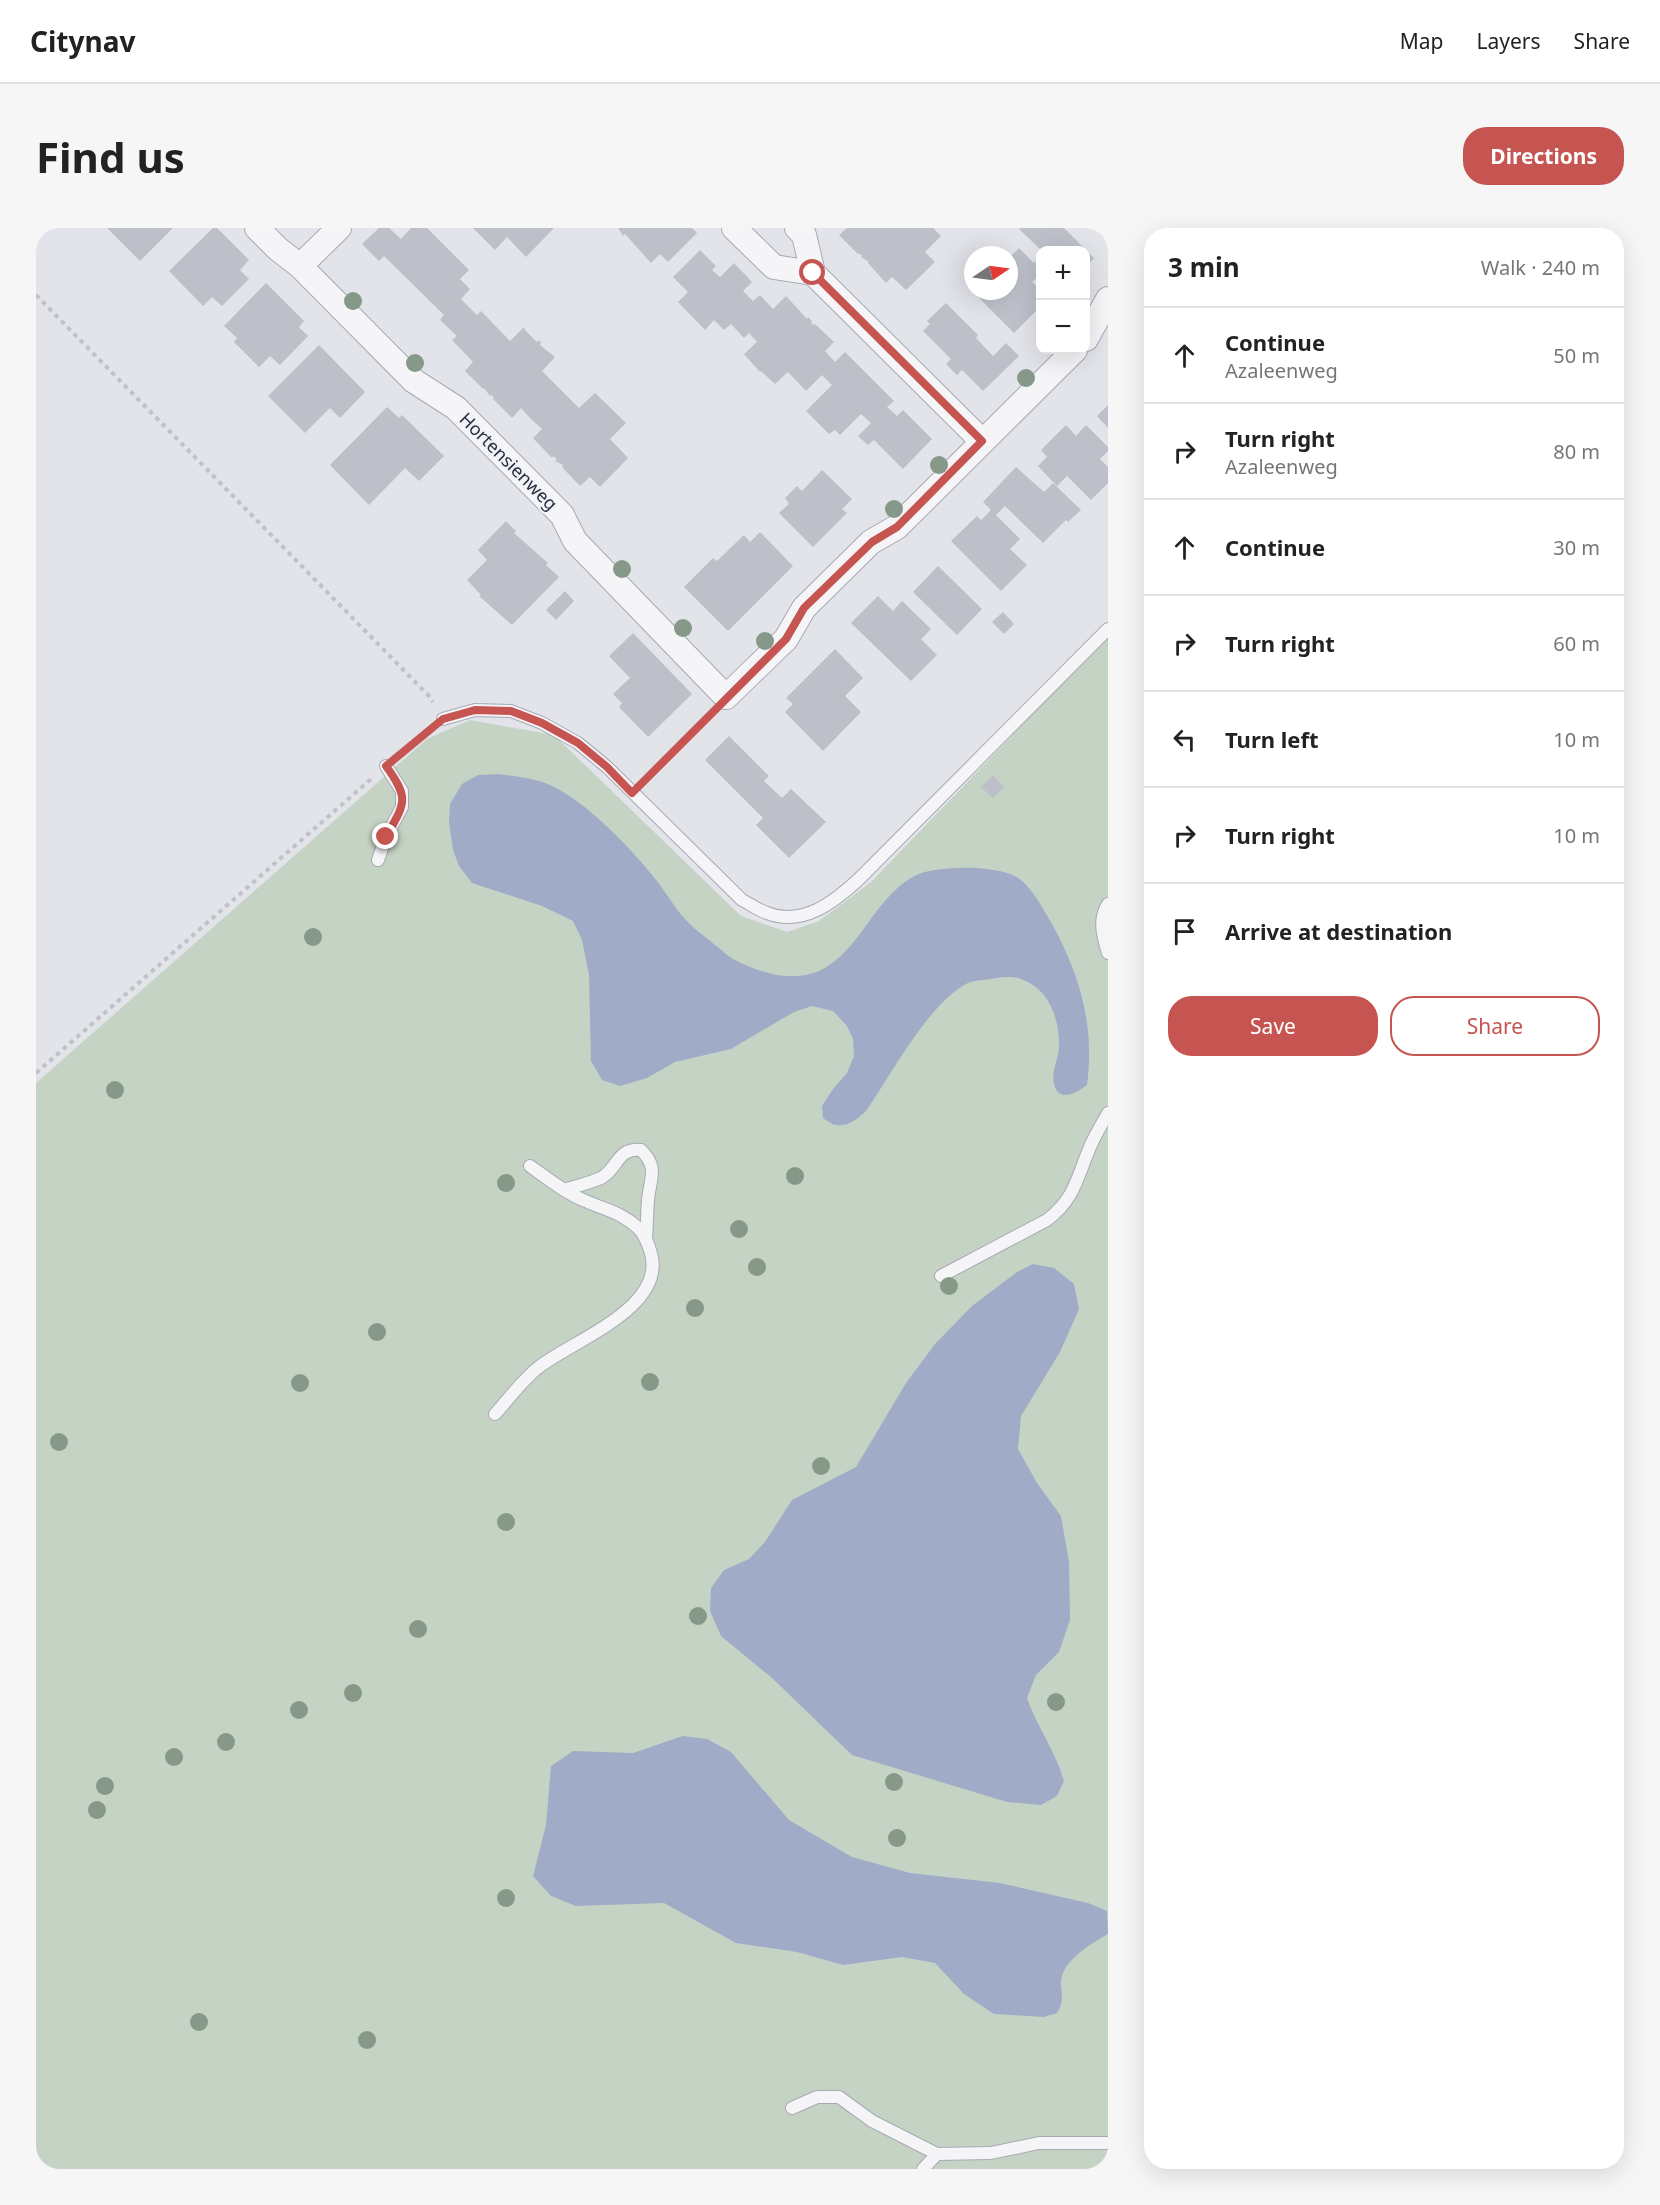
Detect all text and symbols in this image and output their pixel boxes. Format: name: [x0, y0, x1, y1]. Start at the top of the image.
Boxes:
text: Citynav: [30, 22, 135, 60]
text: Map: [1400, 27, 1444, 55]
text: Layers: [1477, 27, 1541, 55]
text: Share: [1574, 27, 1630, 55]
button: Directions: [1463, 127, 1624, 185]
text: Find us: [36, 128, 185, 185]
north arrow: [964, 246, 1018, 300]
map controls: [1036, 246, 1090, 354]
button: +: [1036, 246, 1090, 300]
text: 3 min: [1168, 249, 1240, 285]
text: Walk · 240 m: [1481, 254, 1600, 281]
route start: [799, 259, 825, 285]
button: −: [1036, 300, 1090, 354]
text: Continue: [1225, 327, 1325, 357]
icon: ahead: [1168, 339, 1201, 372]
text: 50 m: [1553, 342, 1600, 369]
text: Azaleenweg: [1225, 357, 1338, 384]
street label: Hortensienweg: [455, 407, 563, 515]
text: Turn right: [1225, 423, 1335, 453]
icon: right: [1168, 435, 1201, 468]
text: 80 m: [1553, 438, 1600, 465]
text: Azaleenweg: [1225, 453, 1338, 480]
icon: ahead: [1168, 531, 1201, 564]
text: Continue: [1225, 532, 1325, 562]
text: 30 m: [1553, 534, 1600, 561]
icon: right: [1168, 627, 1201, 660]
text: Turn right: [1225, 628, 1335, 658]
text: 60 m: [1553, 630, 1600, 657]
icon: left: [1168, 723, 1201, 756]
text: Turn left: [1225, 724, 1319, 754]
text: 10 m: [1553, 726, 1600, 753]
icon: right: [1168, 819, 1201, 852]
text: Turn right: [1225, 820, 1335, 850]
text: 10 m: [1553, 822, 1600, 849]
route end: [372, 823, 398, 849]
icon: arrive: [1168, 915, 1201, 948]
text: Arrive at destination: [1225, 916, 1452, 946]
button: Save: [1168, 996, 1378, 1056]
button: Share: [1390, 996, 1600, 1056]

